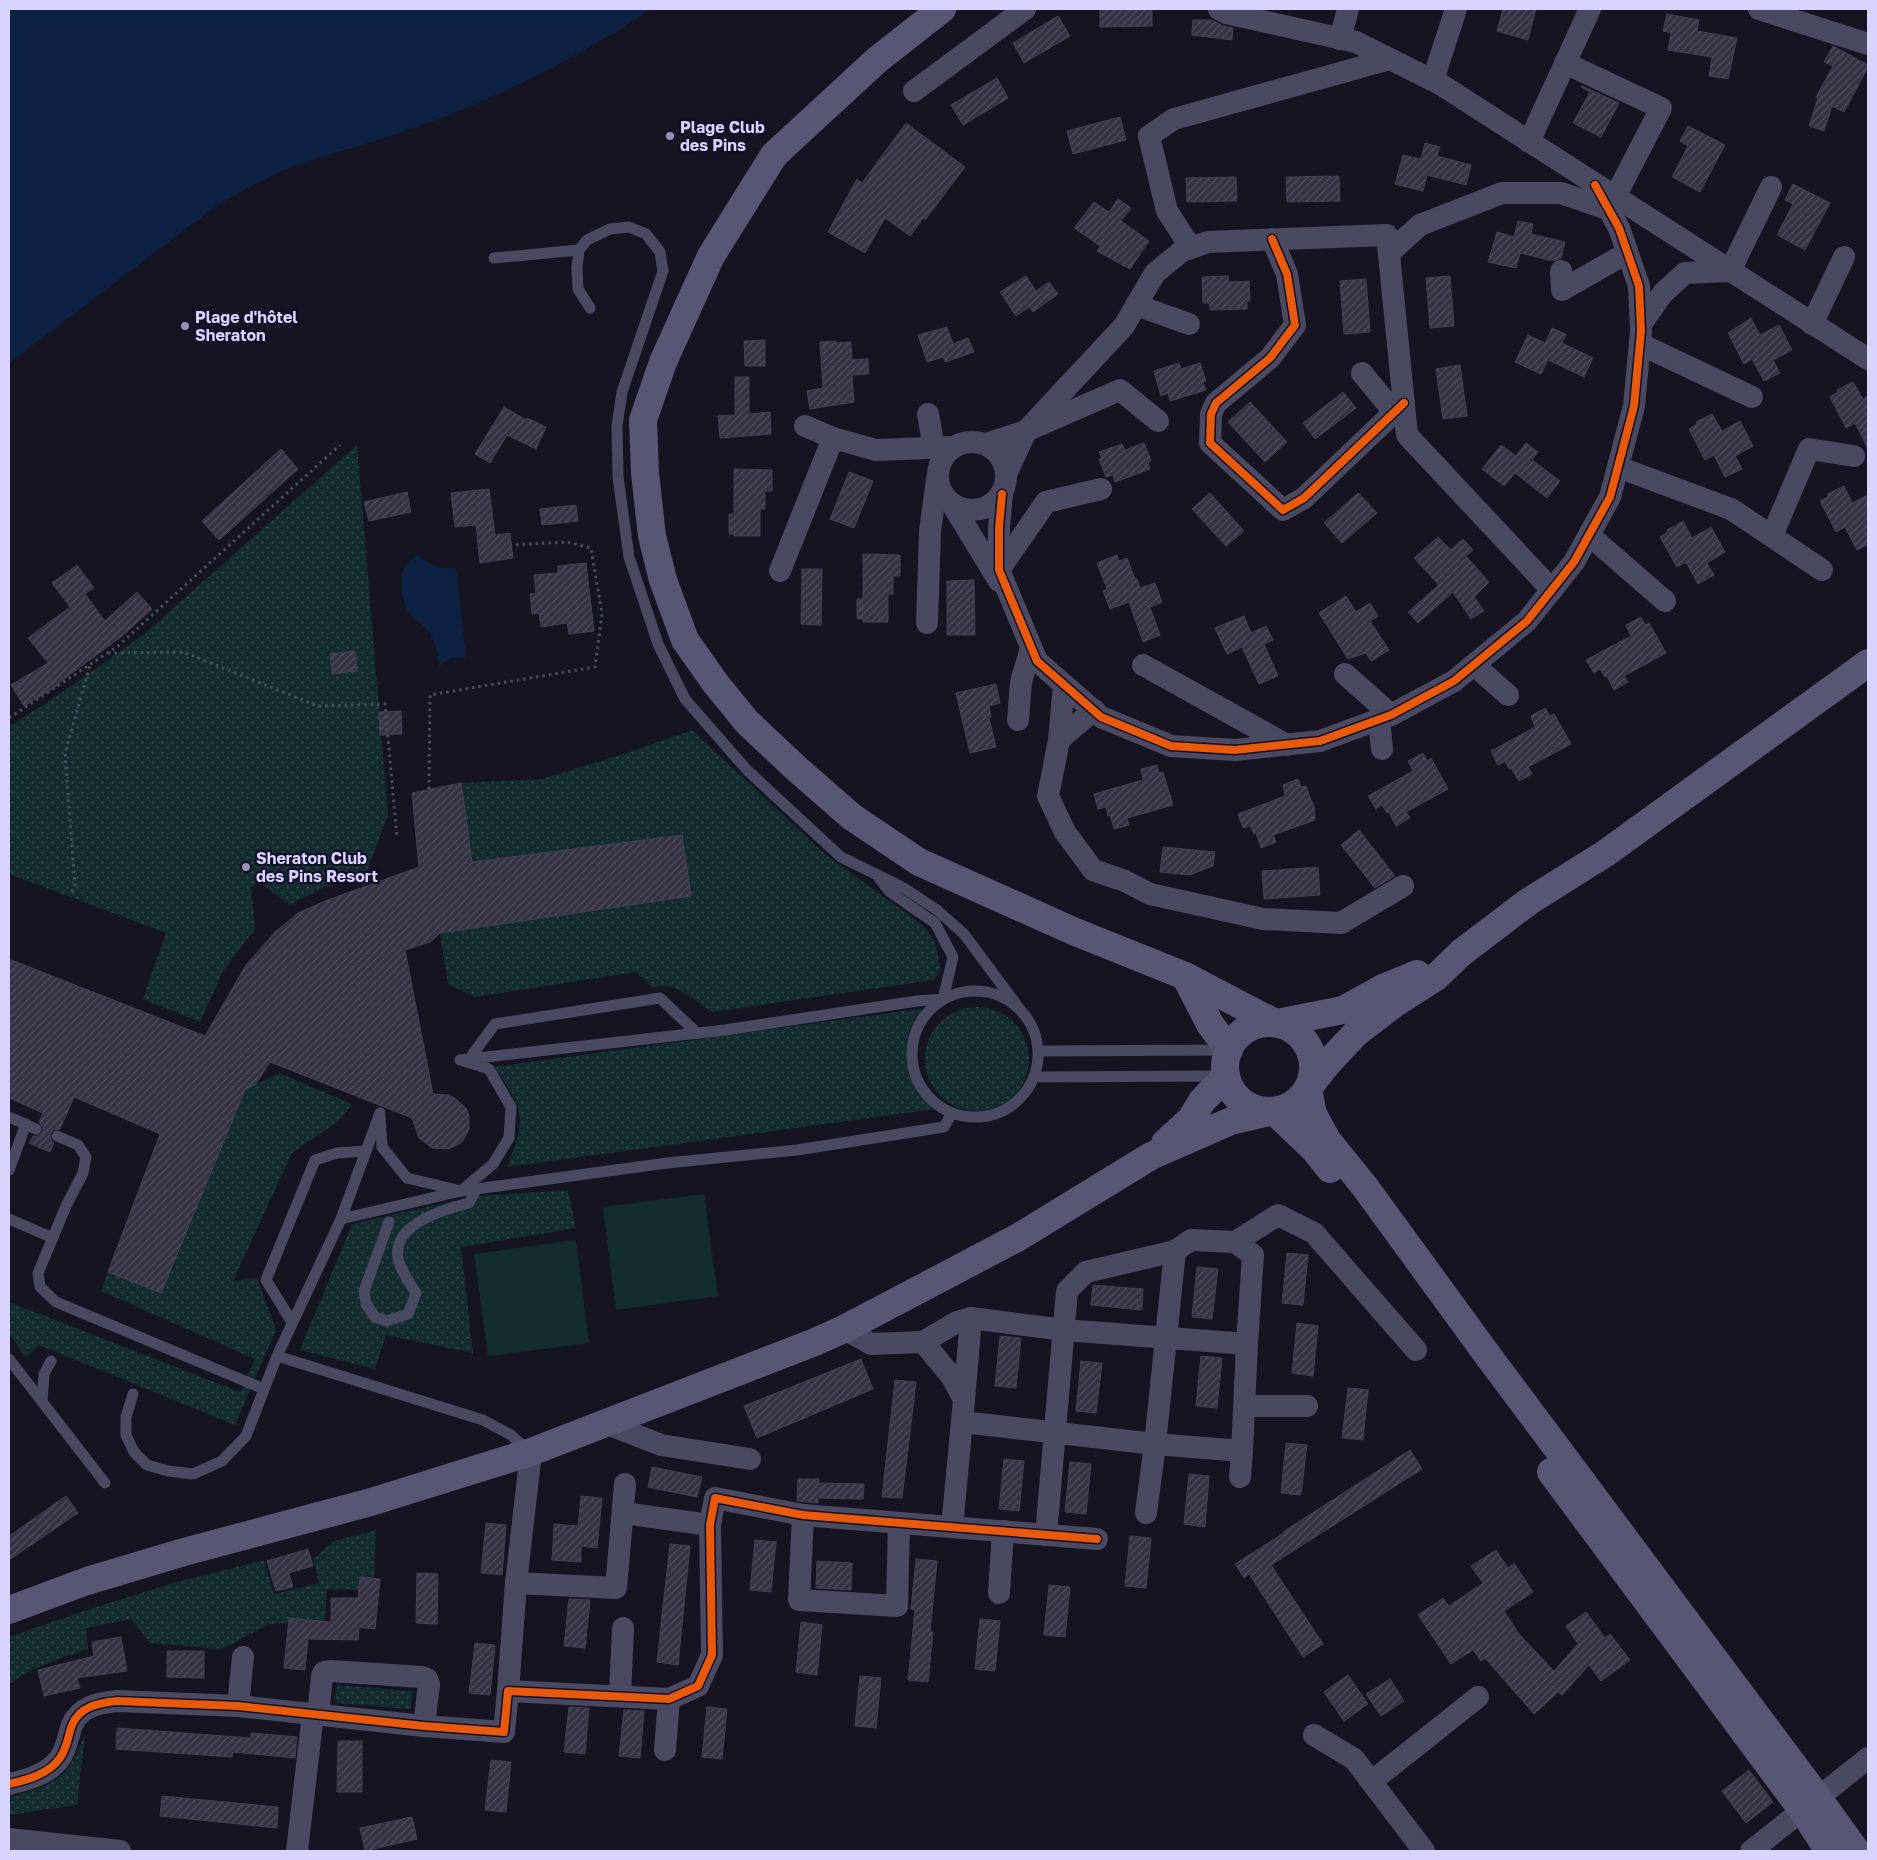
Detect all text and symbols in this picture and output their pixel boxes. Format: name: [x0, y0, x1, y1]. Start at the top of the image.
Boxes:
place label: Plage Club des Pins: [680, 117, 765, 155]
marker: Plage Club des Pins: [664, 130, 676, 142]
place label: Plage d'hôtel Sheraton: [195, 307, 298, 345]
marker: Plage d'hôtel Sheraton: [179, 320, 191, 332]
place label: Sheraton Club des Pins Resort: [256, 848, 378, 886]
marker: Sheraton Club des Pins Resort: [240, 861, 252, 873]

